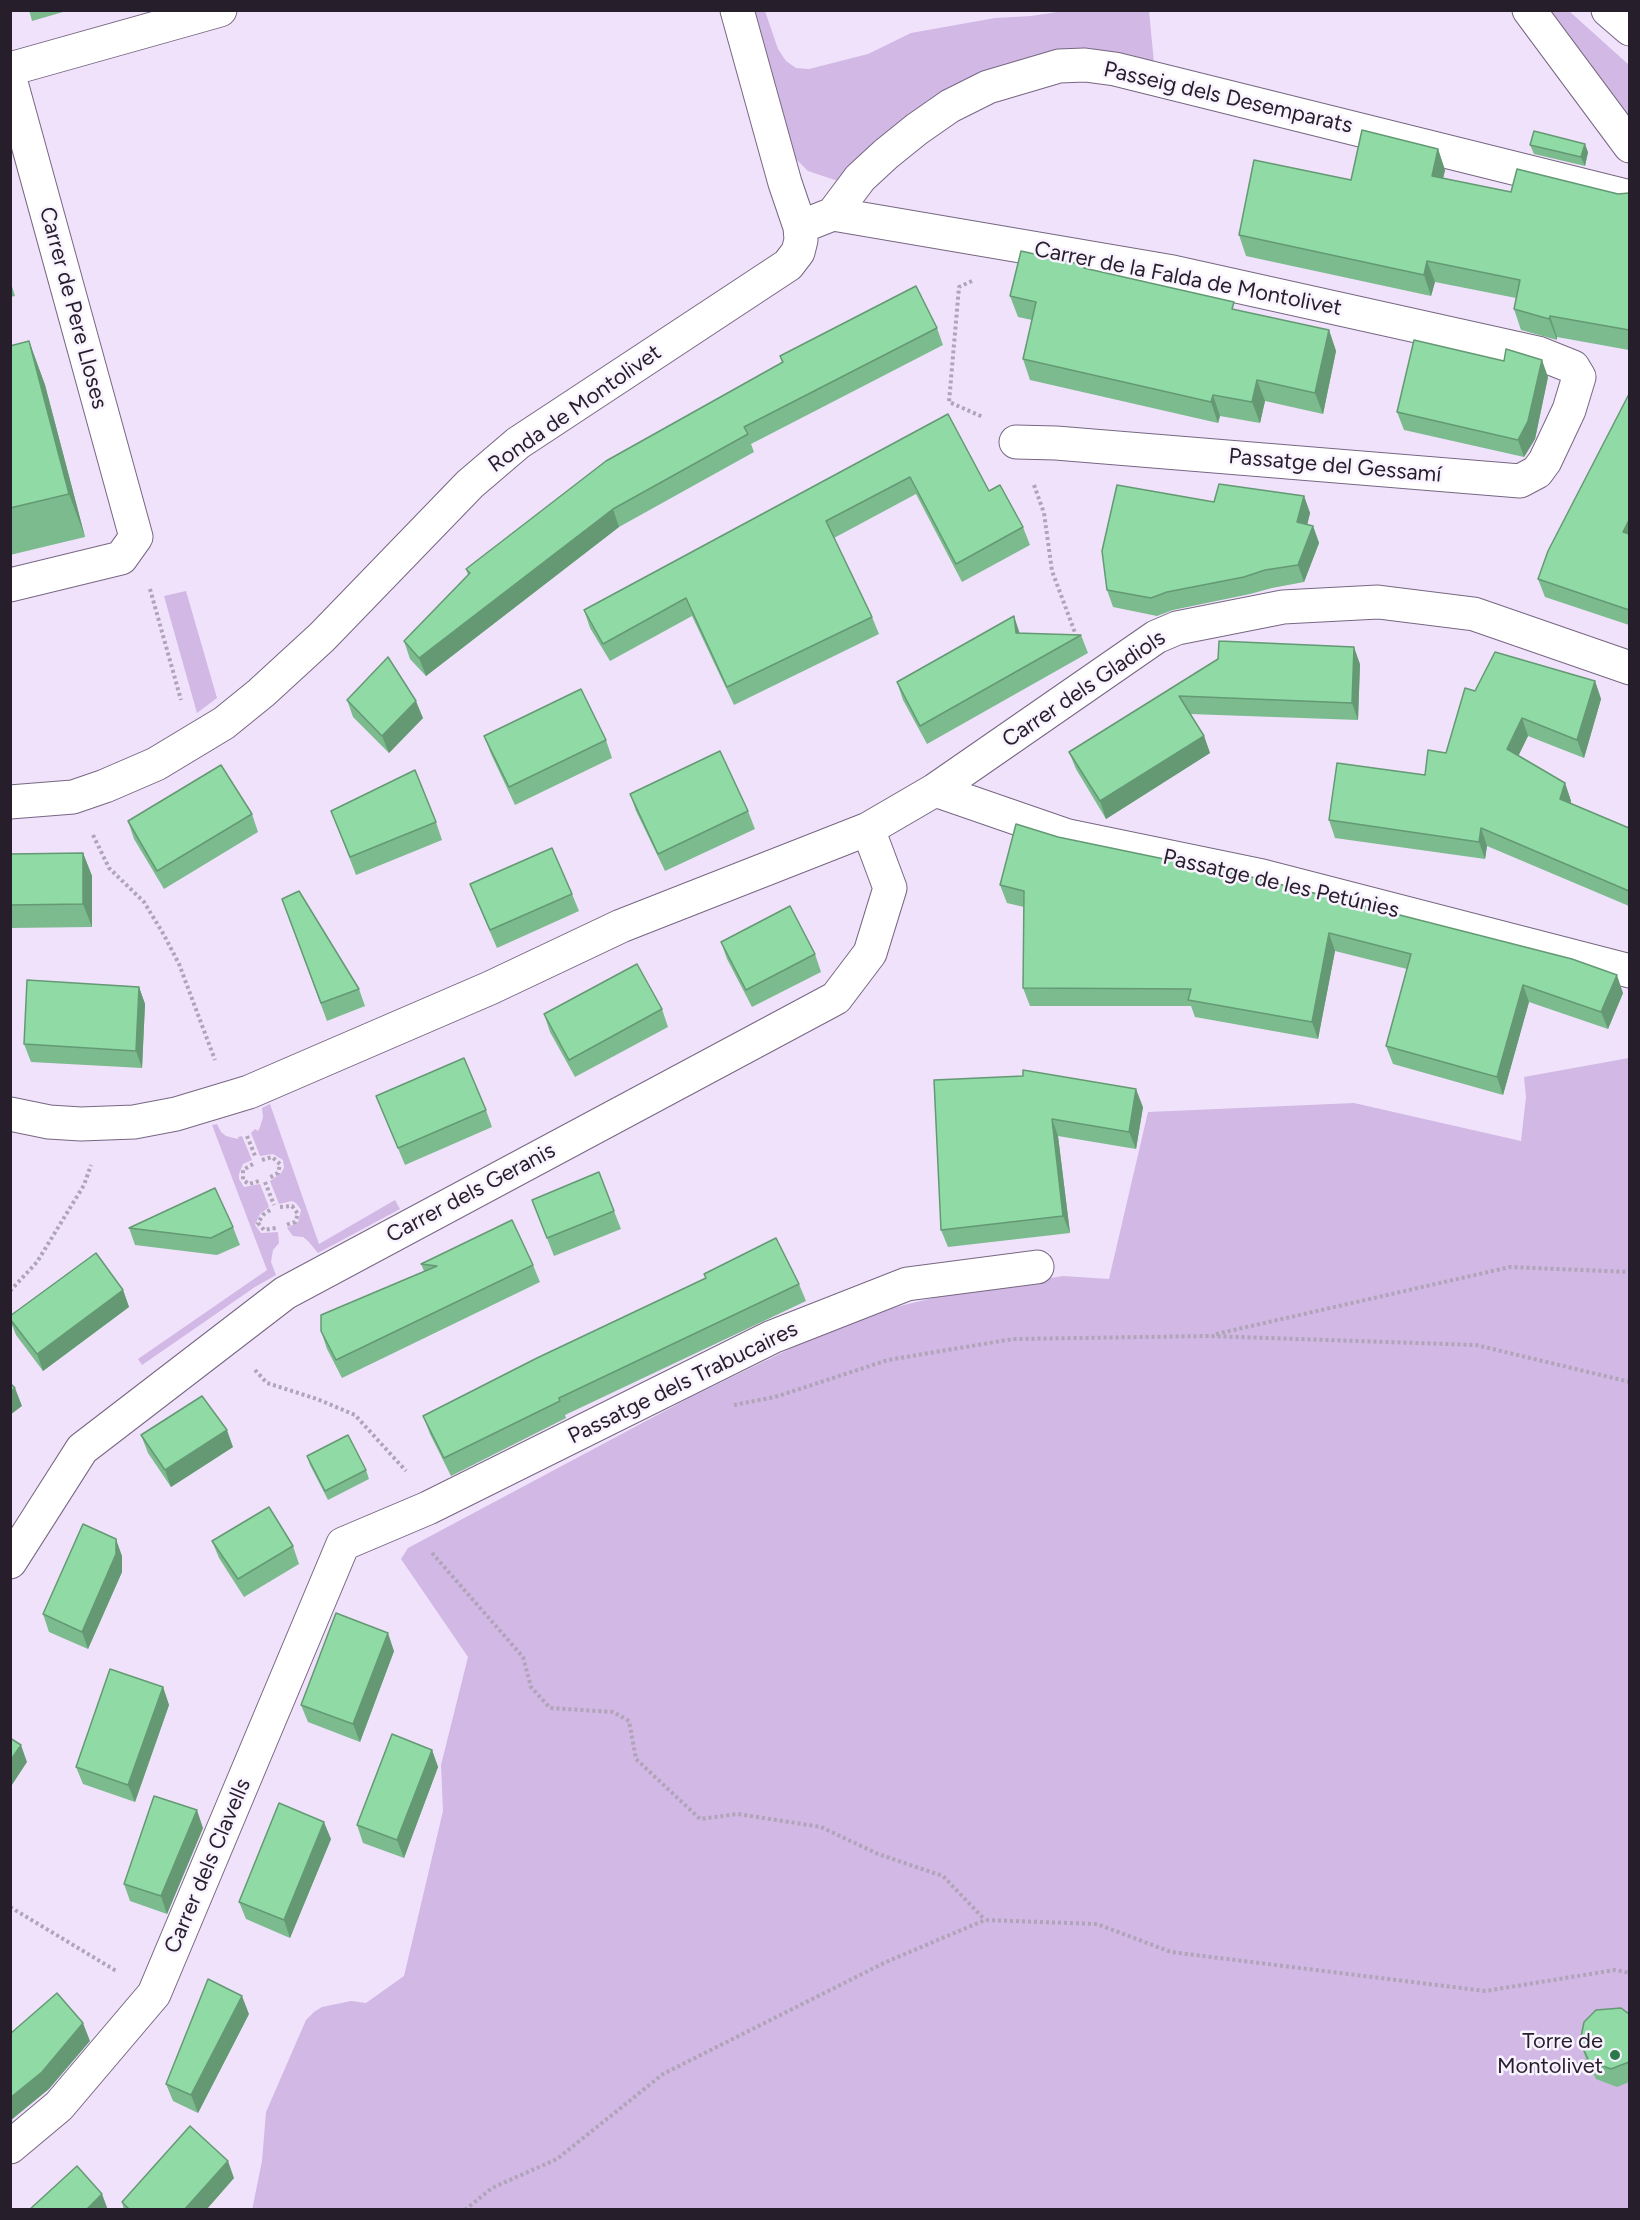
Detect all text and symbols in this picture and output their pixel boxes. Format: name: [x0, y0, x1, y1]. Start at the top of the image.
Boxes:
street label: Passeig dels Desemparats: [1101, 56, 1355, 140]
street label: Carrer de Pere Lloses: [33, 204, 113, 412]
street label: Carrer de la Falda de Montolivet: [1032, 236, 1344, 322]
street label: Ronda de Montolivet: [484, 339, 666, 479]
street label: Passatge del Gessamí: [1227, 444, 1443, 488]
street label: Carrer dels Gladiols: [997, 625, 1171, 753]
street label: Passatge de les Petúnies: [1160, 844, 1402, 924]
street label: Carrer dels Geranis: [382, 1137, 560, 1249]
street label: Passatge dels Trabucaires: [564, 1316, 802, 1450]
street label: Carrer dels Clavells: [159, 1775, 257, 1957]
place label: Torre de Montolivet: [1497, 2029, 1603, 2080]
marker: Torre de Montolivet: [1608, 2048, 1622, 2062]

